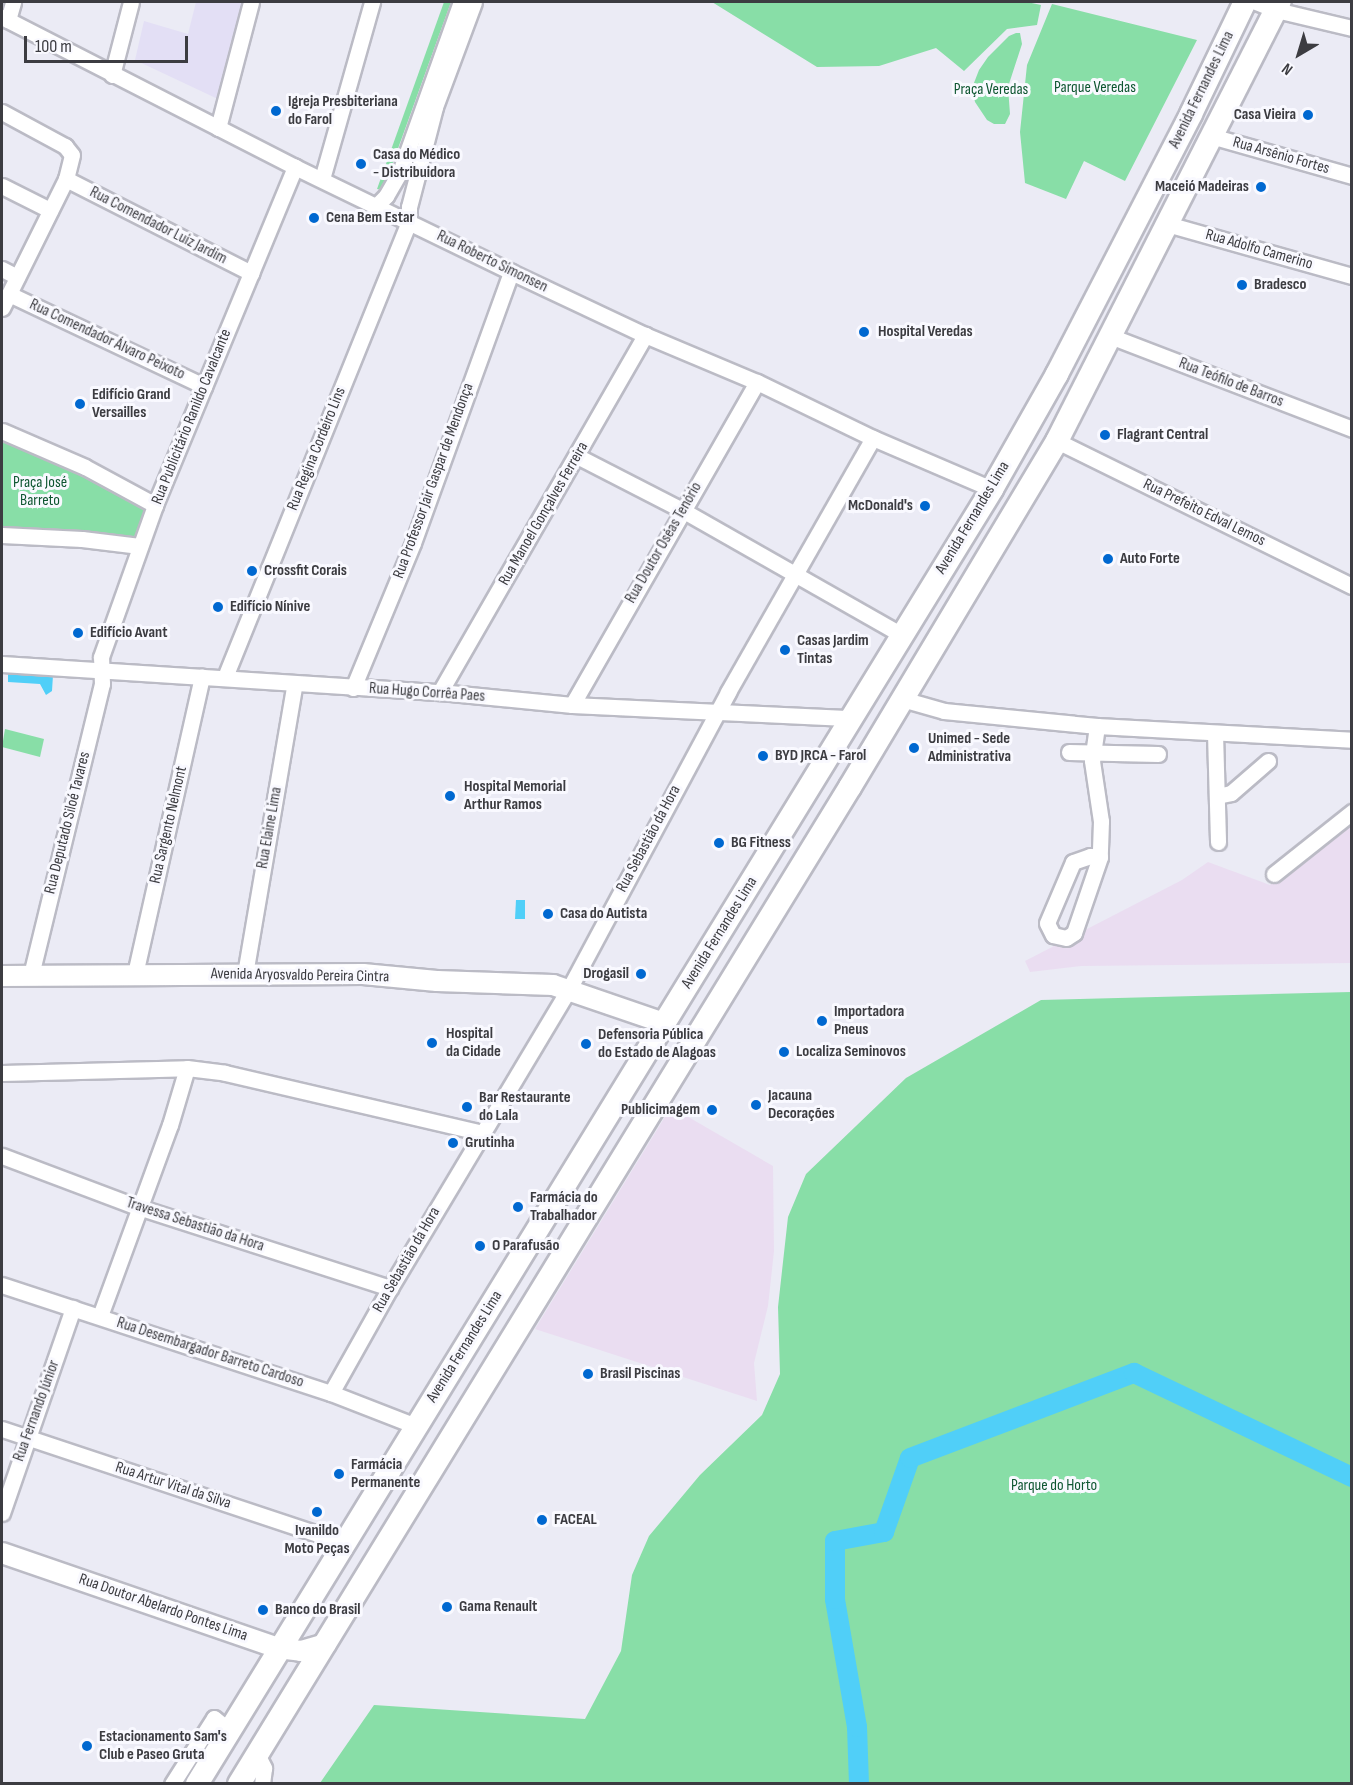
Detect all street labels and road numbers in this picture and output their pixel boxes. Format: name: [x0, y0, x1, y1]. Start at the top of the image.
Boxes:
street label: Avenida Fernandes Lima: [1165, 28, 1239, 152]
street label: Rua Arsênio Fortes: [1230, 133, 1332, 179]
street label: Rua Comendador Luiz Jardim: [86, 183, 230, 269]
street label: Rua Adolfo Camerino: [1203, 226, 1315, 274]
street label: Rua Roberto Simonsen: [433, 227, 551, 297]
street label: Rua Comendador Álvaro Peixoto: [26, 295, 188, 385]
street label: Rua Publicitário Ranildo Cavalcante: [148, 327, 236, 507]
street label: Rua Teófilo de Barros: [1176, 354, 1286, 412]
street label: Rua Professor Jair Gaspar de Mendonça: [390, 381, 478, 581]
street label: Rua Regina Cordeiro Lins: [284, 385, 350, 513]
street label: Rua Manoel Gonçalves Ferreira: [495, 439, 593, 589]
street label: Avenida Fernandes Lima: [932, 458, 1014, 578]
street label: Rua Prefeito Edval Lemos: [1140, 475, 1268, 551]
street label: Rua Doutor Oséas Tenório: [622, 479, 706, 607]
street label: Rua Hugo Corrêa Paes: [368, 679, 486, 707]
street label: Rua Deputado Siloé Tavares: [41, 750, 95, 896]
street label: Rua Sargento Nelmont: [146, 764, 192, 886]
street label: Rua Sebastião da Hora: [613, 782, 685, 896]
street label: Rua Elaine Lima: [253, 786, 287, 870]
street label: Avenida Fernandes Lima: [678, 874, 762, 992]
street label: Avenida Aryosvaldo Pereira Cintra: [211, 965, 389, 987]
street label: Travessa Sebastião da Hora: [124, 1194, 266, 1256]
street label: Rua Sebastião da Hora: [369, 1204, 445, 1316]
street label: Avenida Fernandes Lima: [423, 1288, 507, 1406]
street label: Rua Desembargador Barreto Cardoso: [114, 1314, 306, 1392]
street label: Rua Fernando Júnior: [10, 1358, 64, 1464]
street label: Rua Artur Vital da Silva: [113, 1458, 233, 1514]
street label: Rua Doutor Abelardo Pontes Lima: [76, 1570, 250, 1646]

